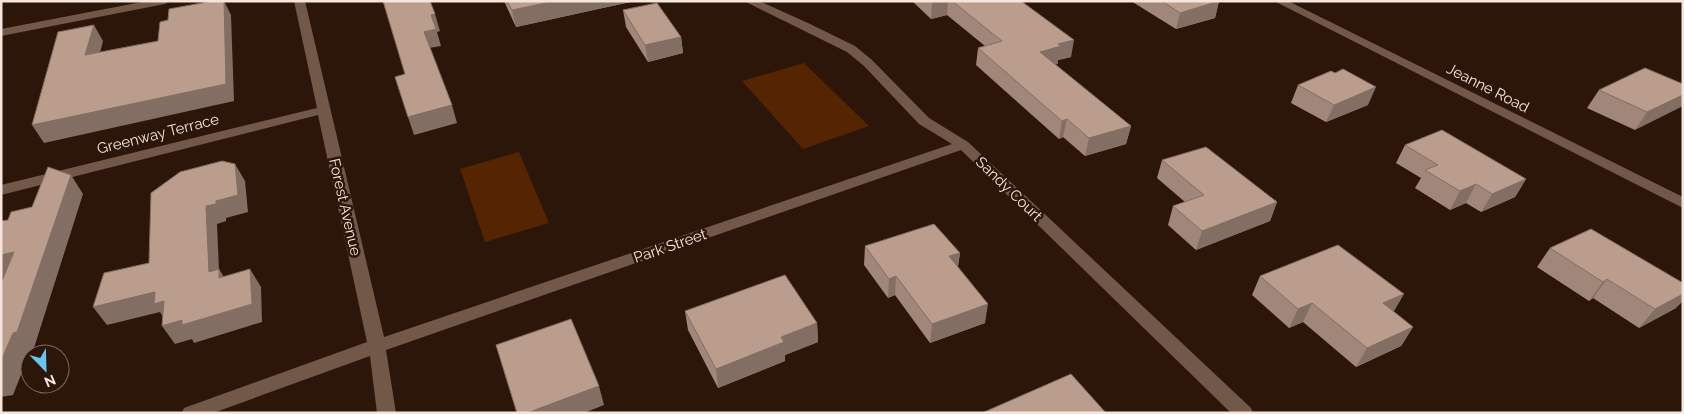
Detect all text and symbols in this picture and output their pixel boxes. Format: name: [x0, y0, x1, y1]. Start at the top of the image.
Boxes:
street label: Jeanne Road: [1444, 60, 1532, 116]
street label: Greenway Terrace: [95, 110, 221, 158]
street label: Sandy Court: [972, 153, 1046, 225]
street label: Forest Avenue: [325, 157, 365, 258]
street label: Park Street: [631, 225, 709, 267]
north arrow: [20, 344, 70, 394]
text: N: [42, 372, 58, 390]

